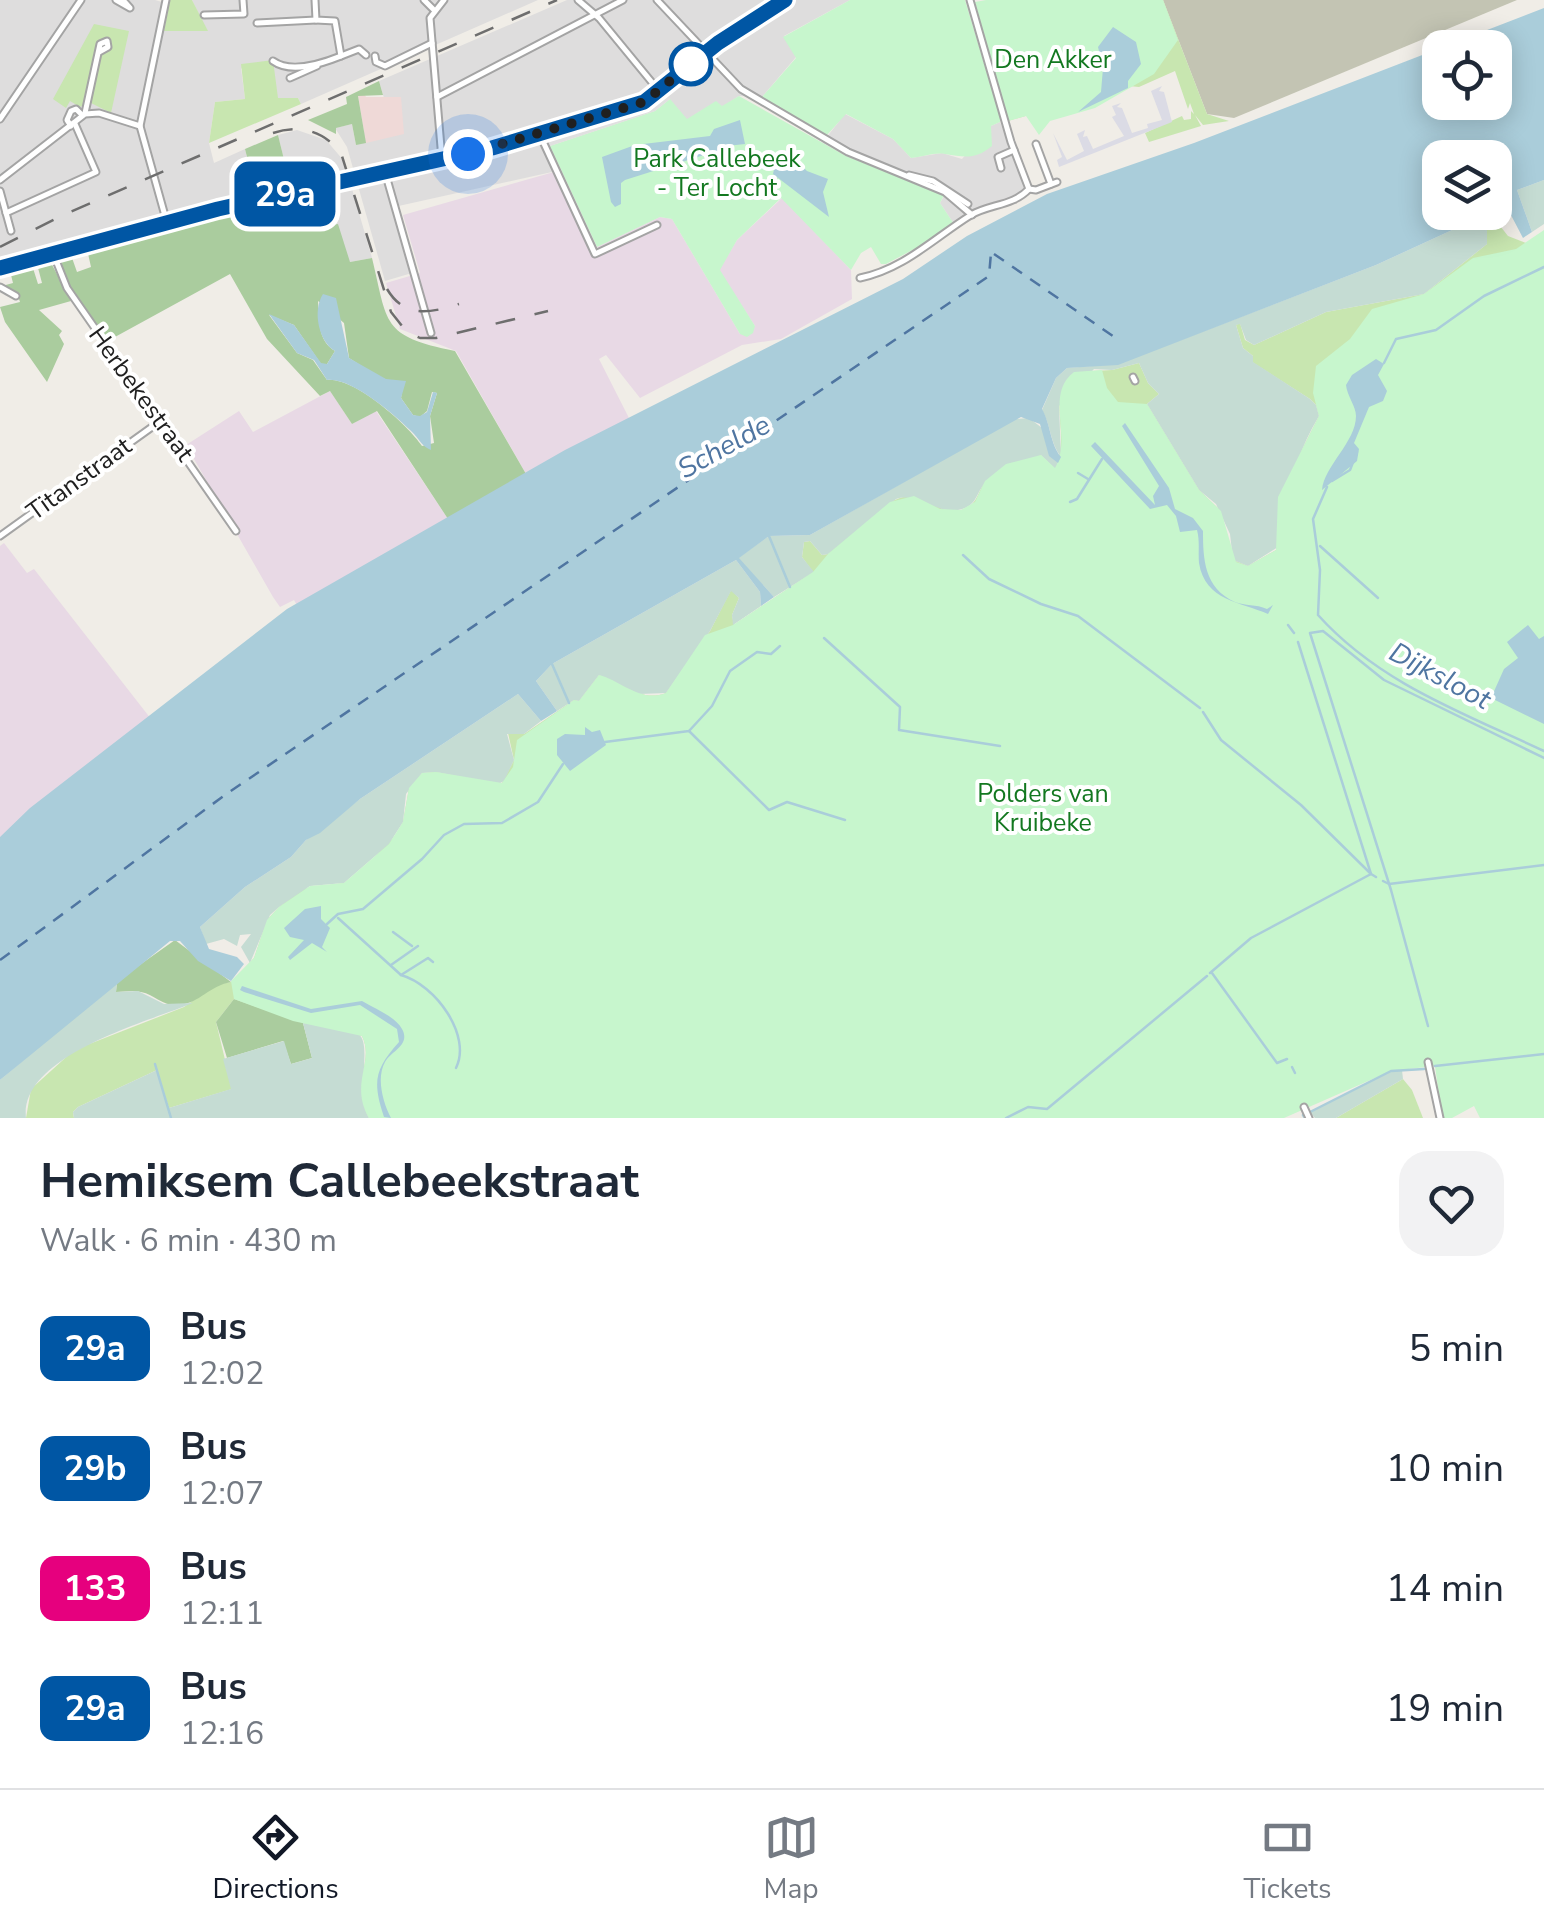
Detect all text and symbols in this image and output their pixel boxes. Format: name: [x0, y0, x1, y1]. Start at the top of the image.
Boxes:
map controls: [1422, 30, 1512, 230]
button: locate: [1422, 30, 1512, 120]
unlabelled marker: [670, 43, 712, 85]
park label: Den Akker: [994, 43, 1112, 77]
your location: [443, 129, 493, 179]
button: layers: [1422, 140, 1512, 230]
park label: Park Callebeek - Ter Locht: [633, 142, 801, 205]
line badge: 29a: [228, 162, 342, 226]
text: 29a: [254, 171, 316, 218]
street label: Herbekestraat: [80, 320, 202, 469]
water label: Schelde: [671, 406, 777, 488]
street label: Titanstraat: [20, 429, 138, 529]
water label: Dijksloot: [1382, 633, 1499, 719]
park label: Polders van Kruibeke: [977, 777, 1109, 840]
text: Hemiksem Callebeekstraat: [40, 1148, 639, 1214]
button: heart: [1399, 1151, 1504, 1256]
text: Walk · 6 min · 430 m: [40, 1219, 337, 1262]
text: Bus: [180, 1301, 247, 1352]
text: 5 min: [1409, 1323, 1504, 1374]
text: 29a: [64, 1325, 126, 1372]
text: 12:02: [180, 1352, 264, 1395]
text: Bus: [180, 1421, 247, 1472]
text: 10 min: [1386, 1443, 1504, 1494]
text: 29b: [63, 1445, 127, 1492]
text: 12:07: [180, 1472, 264, 1515]
text: Bus: [180, 1541, 247, 1592]
text: 14 min: [1386, 1563, 1504, 1614]
text: 133: [63, 1565, 127, 1612]
text: 12:11: [180, 1592, 264, 1635]
text: Bus: [180, 1661, 247, 1712]
text: 19 min: [1386, 1683, 1504, 1734]
text: 29a: [64, 1685, 126, 1732]
text: 12:16: [180, 1712, 264, 1755]
tab: Directions: [212, 1810, 339, 1908]
tab: Map: [764, 1810, 819, 1908]
tab: Tickets: [1243, 1810, 1332, 1908]

